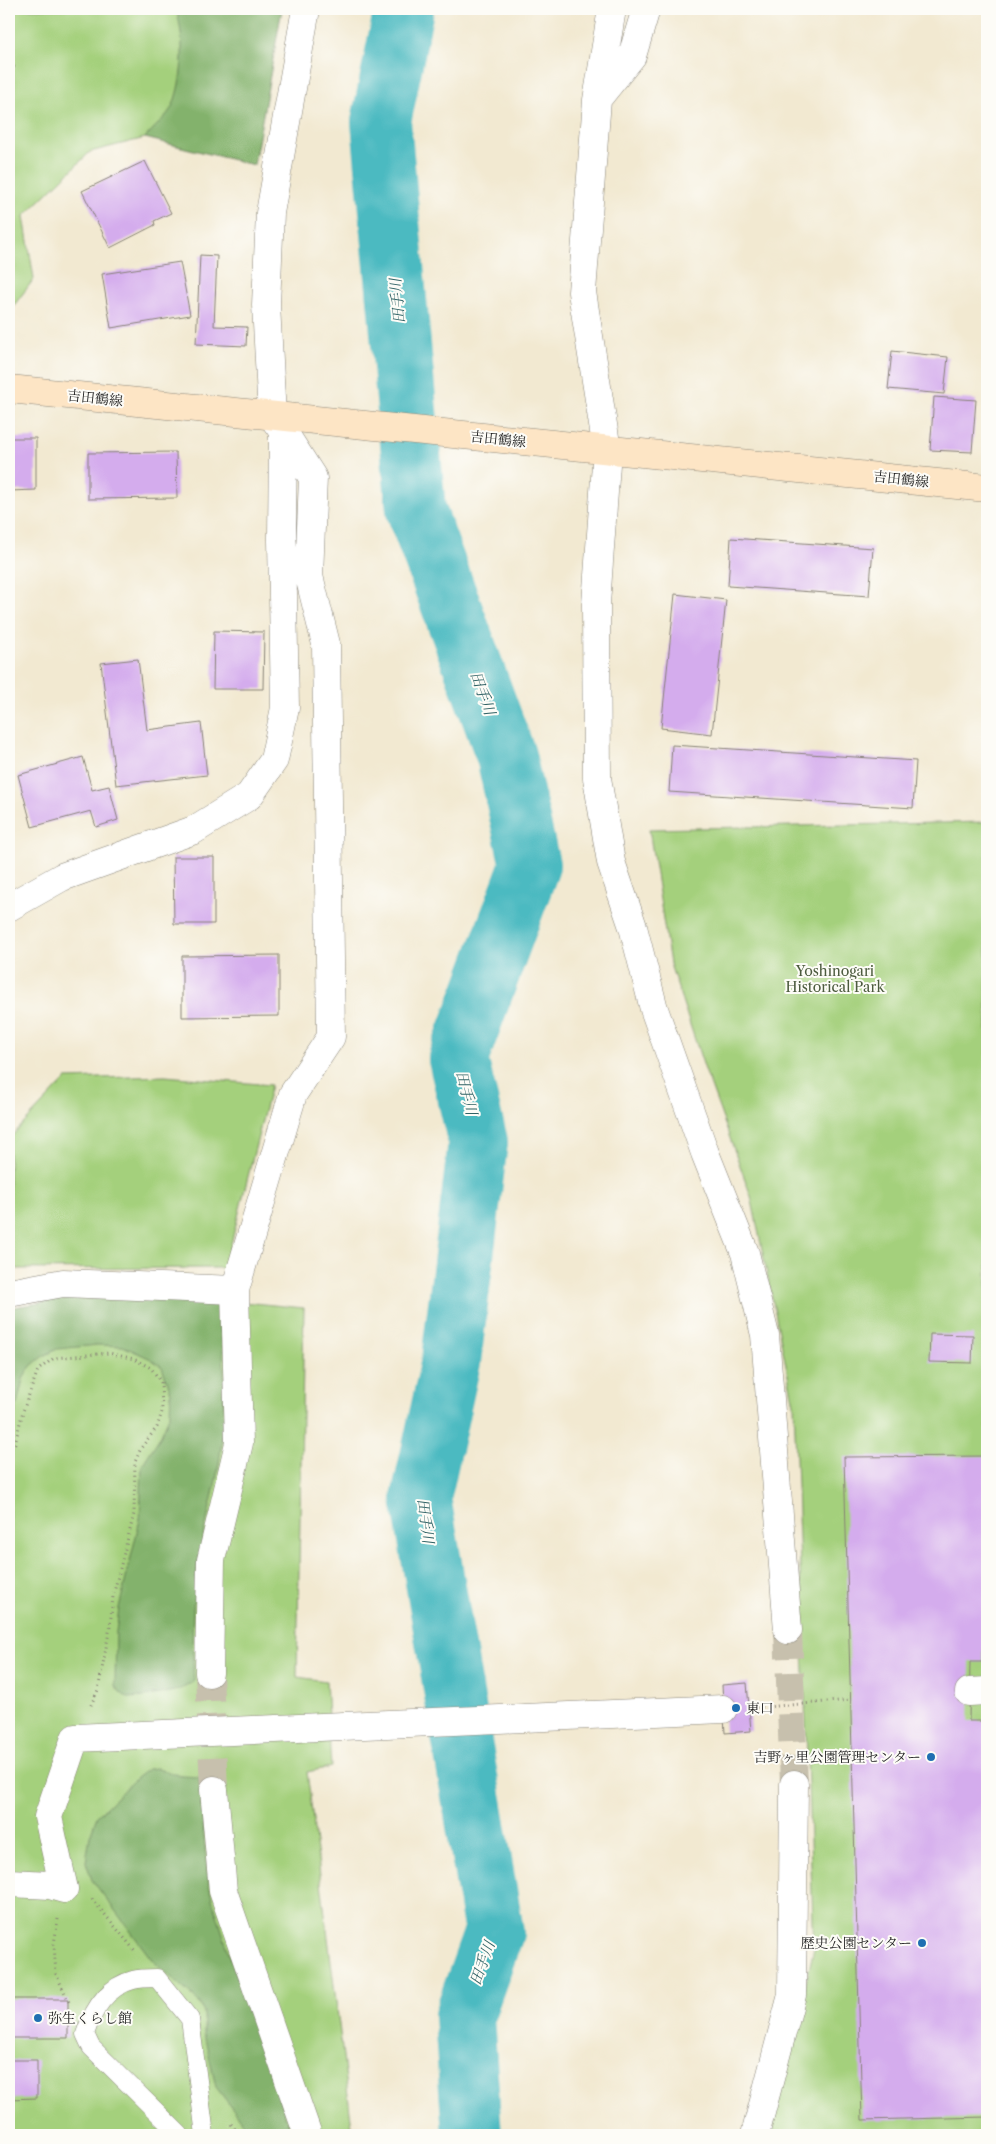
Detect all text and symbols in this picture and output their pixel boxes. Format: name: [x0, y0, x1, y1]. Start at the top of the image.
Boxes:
water label: 田手川: [385, 276, 408, 324]
street label: 吉田鶴線: [66, 386, 124, 410]
street label: 吉田鶴線: [469, 427, 527, 451]
street label: 吉田鶴線: [872, 467, 930, 491]
water label: 田手川: [466, 669, 500, 719]
park label: Yoshinogari Historical Park: [786, 962, 885, 996]
water label: 田手川: [452, 1069, 482, 1119]
water label: 田手川: [414, 1498, 438, 1546]
place label: 東口: [746, 1699, 774, 1717]
marker: 東口: [730, 1702, 742, 1714]
place label: 吉野ヶ里公園管理センター: [754, 1748, 921, 1766]
marker: 吉野ヶ里公園管理センター: [925, 1751, 937, 1763]
place label: 歴史公園センター: [801, 1934, 912, 1952]
water label: 田手川: [465, 1937, 499, 1987]
marker: 歴史公園センター: [916, 1937, 928, 1949]
place label: 弥生くらし館: [48, 2009, 132, 2027]
marker: 弥生くらし館: [32, 2012, 44, 2024]

